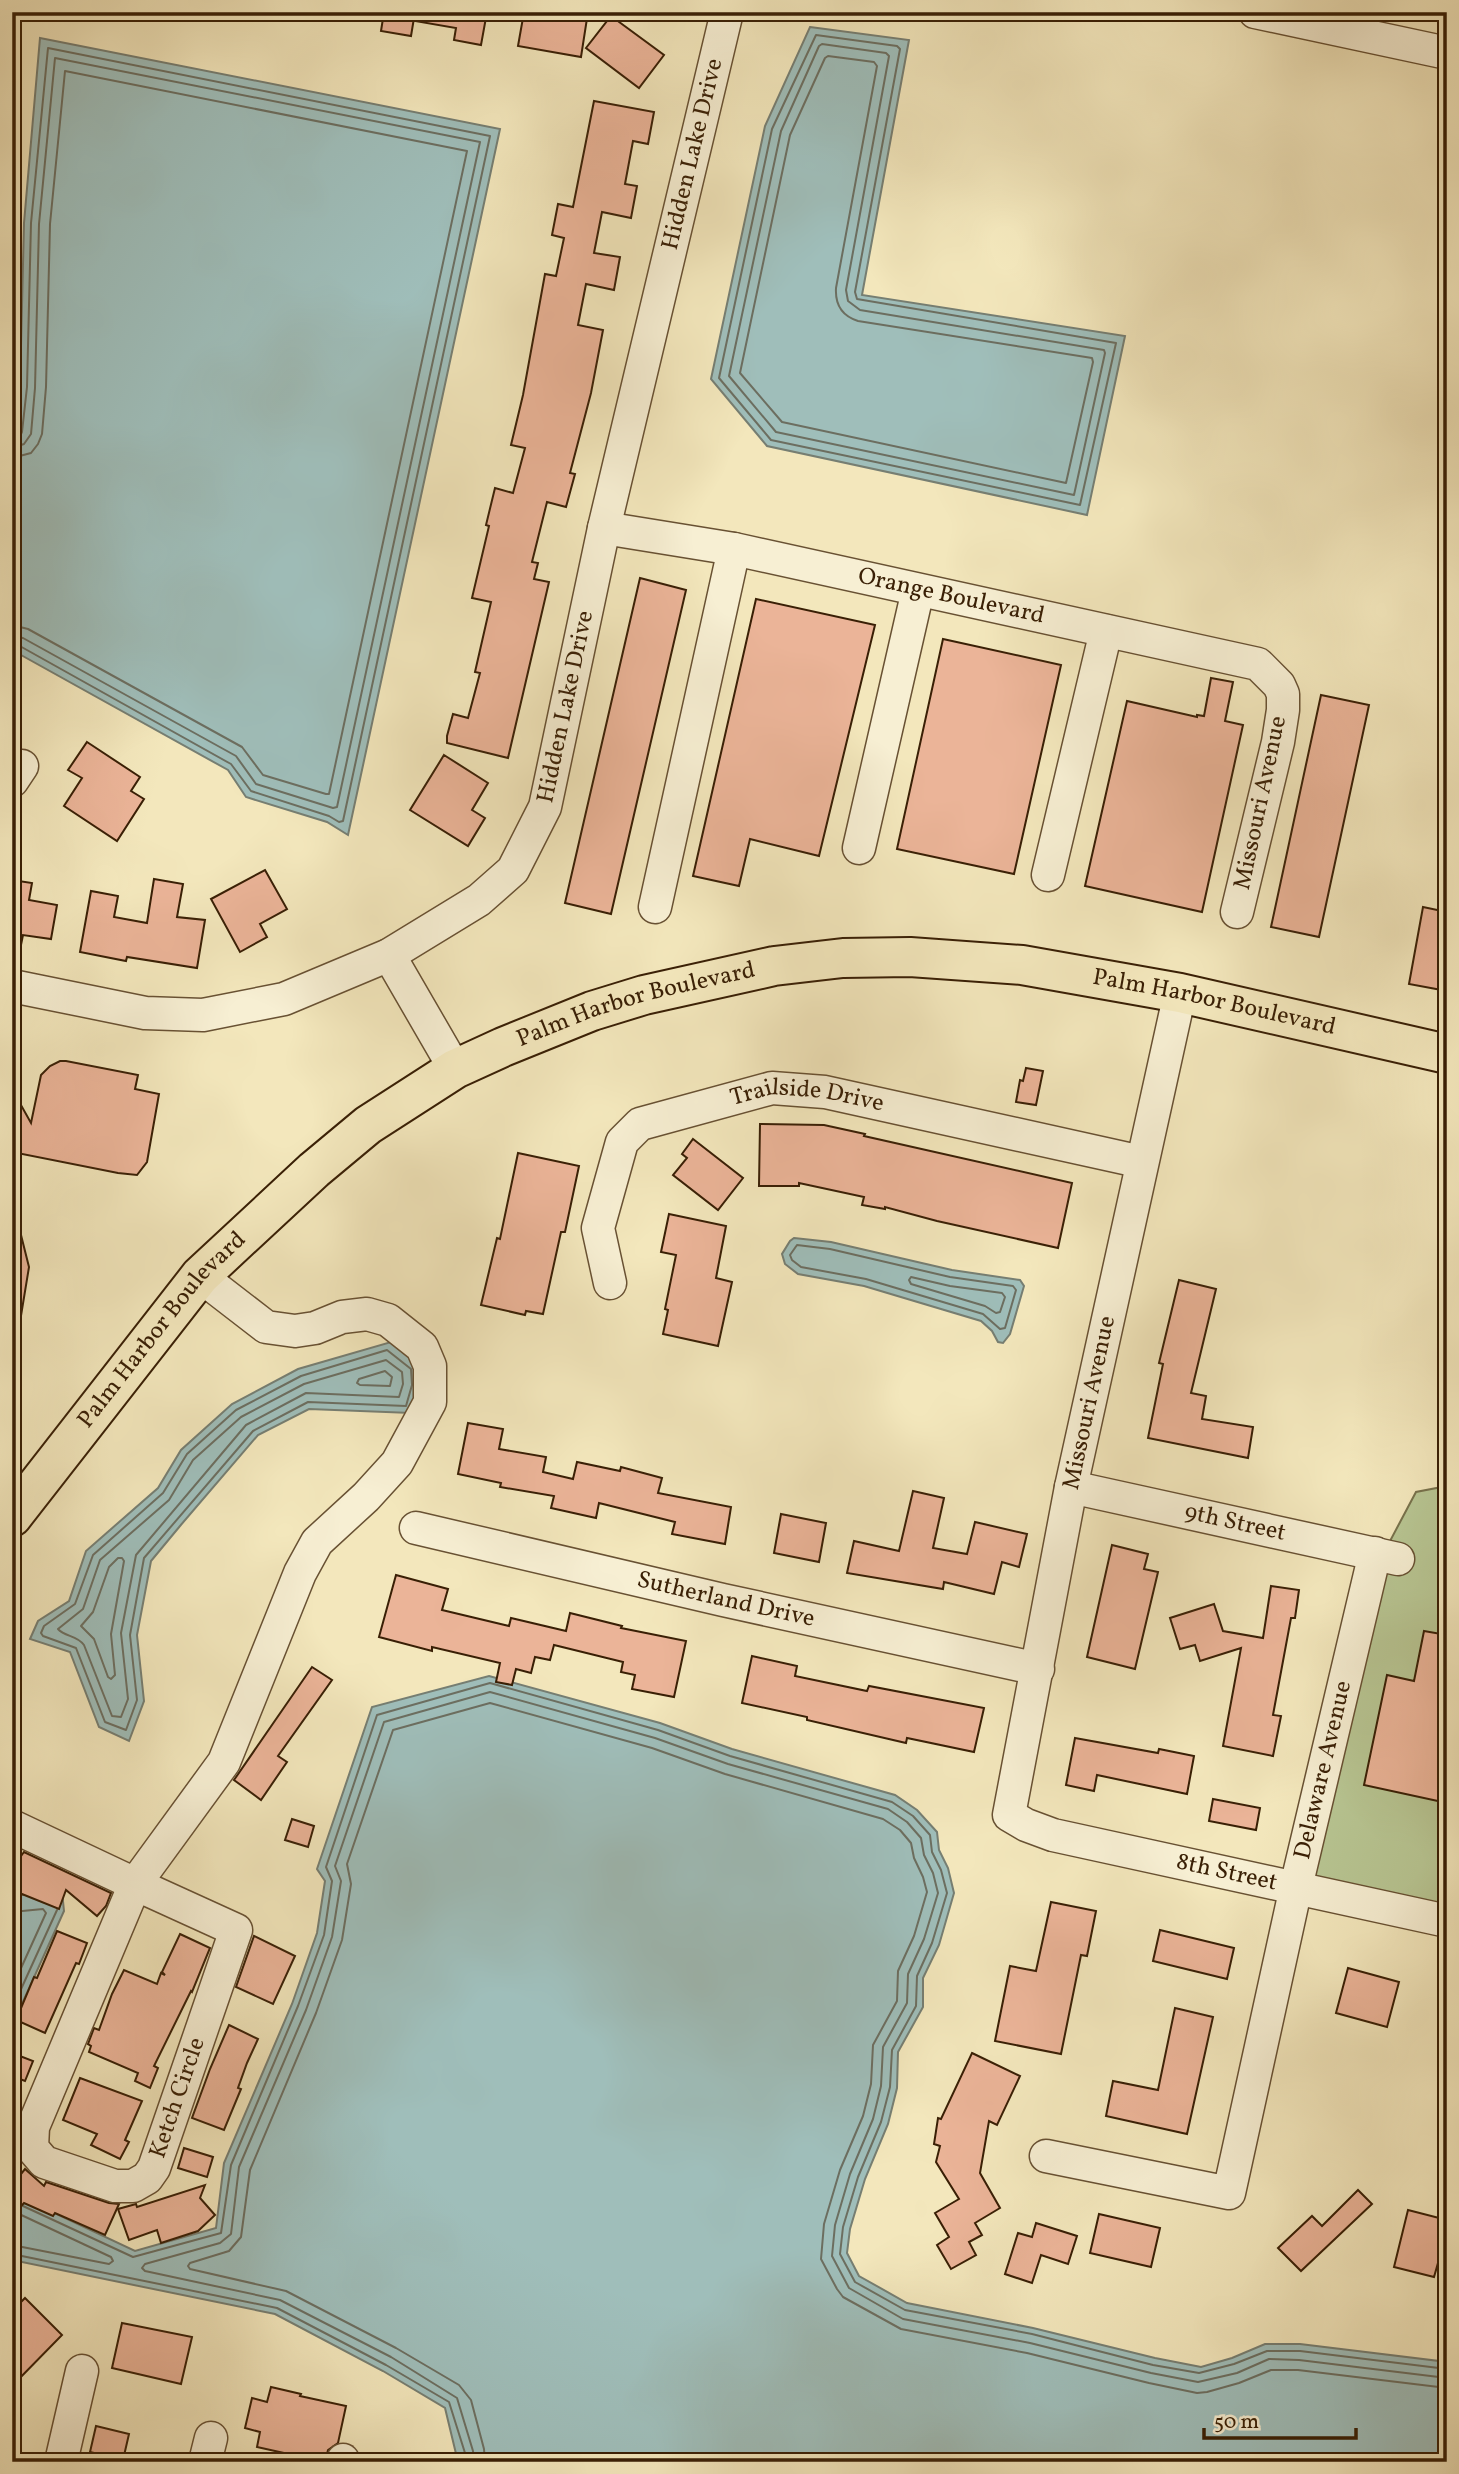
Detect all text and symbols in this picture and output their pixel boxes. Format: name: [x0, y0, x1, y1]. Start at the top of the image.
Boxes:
street label: Hidden Lake Drive: [654, 55, 732, 254]
street label: Orange Boulevard: [855, 560, 1048, 634]
street label: Hidden Lake Drive: [529, 607, 603, 806]
street label: Missouri Avenue: [1226, 713, 1296, 893]
street label: Palm Harbor Boulevard: [512, 954, 759, 1057]
street label: Palm Harbor Boulevard: [1090, 961, 1339, 1045]
street label: Trailside Drive: [726, 1071, 887, 1121]
street label: Palm Harbor Boulevard: [70, 1224, 254, 1436]
street label: Missouri Avenue: [1055, 1313, 1125, 1493]
street label: 9th Street: [1181, 1495, 1289, 1551]
street label: Sutherland Drive: [633, 1563, 818, 1637]
street label: Delaware Avenue: [1286, 1677, 1361, 1863]
street label: 8th Street: [1173, 1845, 1281, 1900]
street label: Ketch Circle: [141, 2033, 215, 2163]
scale bar: [1204, 2397, 1356, 2441]
text: 50 m: [1214, 2408, 1259, 2437]

